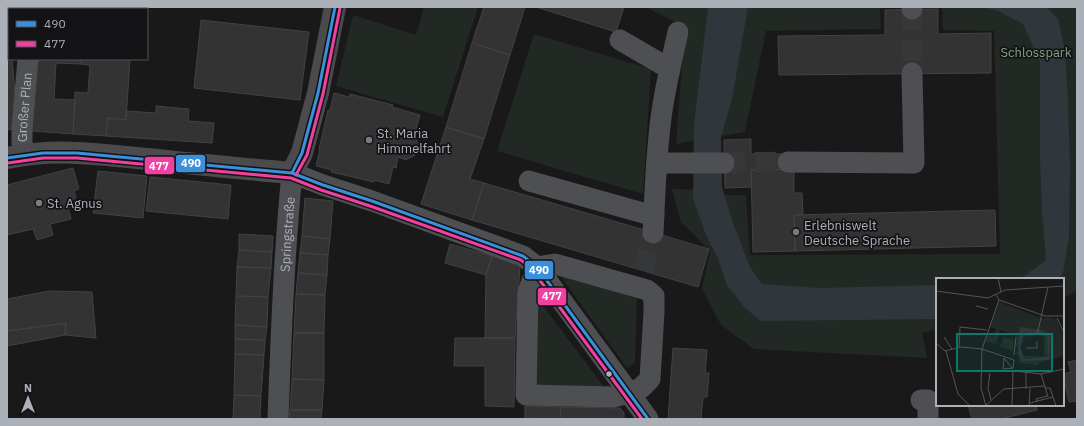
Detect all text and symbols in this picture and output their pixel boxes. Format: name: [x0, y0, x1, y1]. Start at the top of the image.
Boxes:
legend: [8, 8, 148, 60]
text: 490: [44, 16, 66, 31]
text: 477: [44, 36, 66, 51]
park label: Schlosspark: [1001, 44, 1072, 61]
street label: Großer Plan: [14, 72, 36, 142]
place label: St. Maria Himmelfahrt: [377, 125, 451, 157]
marker: St. Maria Himmelfahrt: [364, 135, 374, 145]
line badge: 490: [175, 154, 206, 173]
line badge: 477: [144, 156, 175, 175]
text: 490: [181, 156, 201, 170]
text: 477: [149, 159, 169, 173]
place label: St. Agnus: [47, 195, 102, 212]
street label: Springstraße: [276, 196, 299, 272]
marker: St. Agnus: [34, 198, 44, 208]
place label: Erlebniswelt Deutsche Sprache: [804, 217, 910, 249]
marker: Erlebniswelt Deutsche Sprache: [791, 227, 801, 237]
line badge: 490: [524, 260, 554, 280]
text: 490: [529, 263, 549, 277]
inset map: [936, 278, 1064, 406]
line badge: 477: [537, 287, 567, 306]
text: 477: [542, 289, 562, 303]
unlabelled marker: [604, 369, 614, 379]
north arrow: [8, 378, 48, 418]
text: N: [24, 381, 32, 395]

